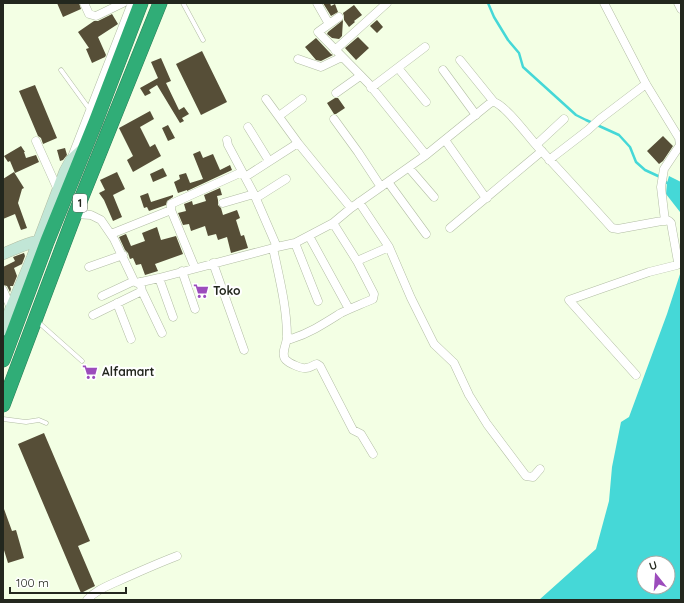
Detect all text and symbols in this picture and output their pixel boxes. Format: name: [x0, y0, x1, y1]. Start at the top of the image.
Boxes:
road number: 1: [73, 194, 87, 212]
supermarket icon: Toko: [192, 282, 210, 300]
place label: Toko: [213, 283, 241, 298]
supermarket icon: Alfamart: [81, 363, 99, 381]
place label: Alfamart: [102, 364, 154, 379]
north arrow: [636, 555, 676, 595]
text: U: [647, 558, 659, 573]
scale bar: [10, 569, 126, 595]
text: 100 m: [16, 575, 49, 590]

